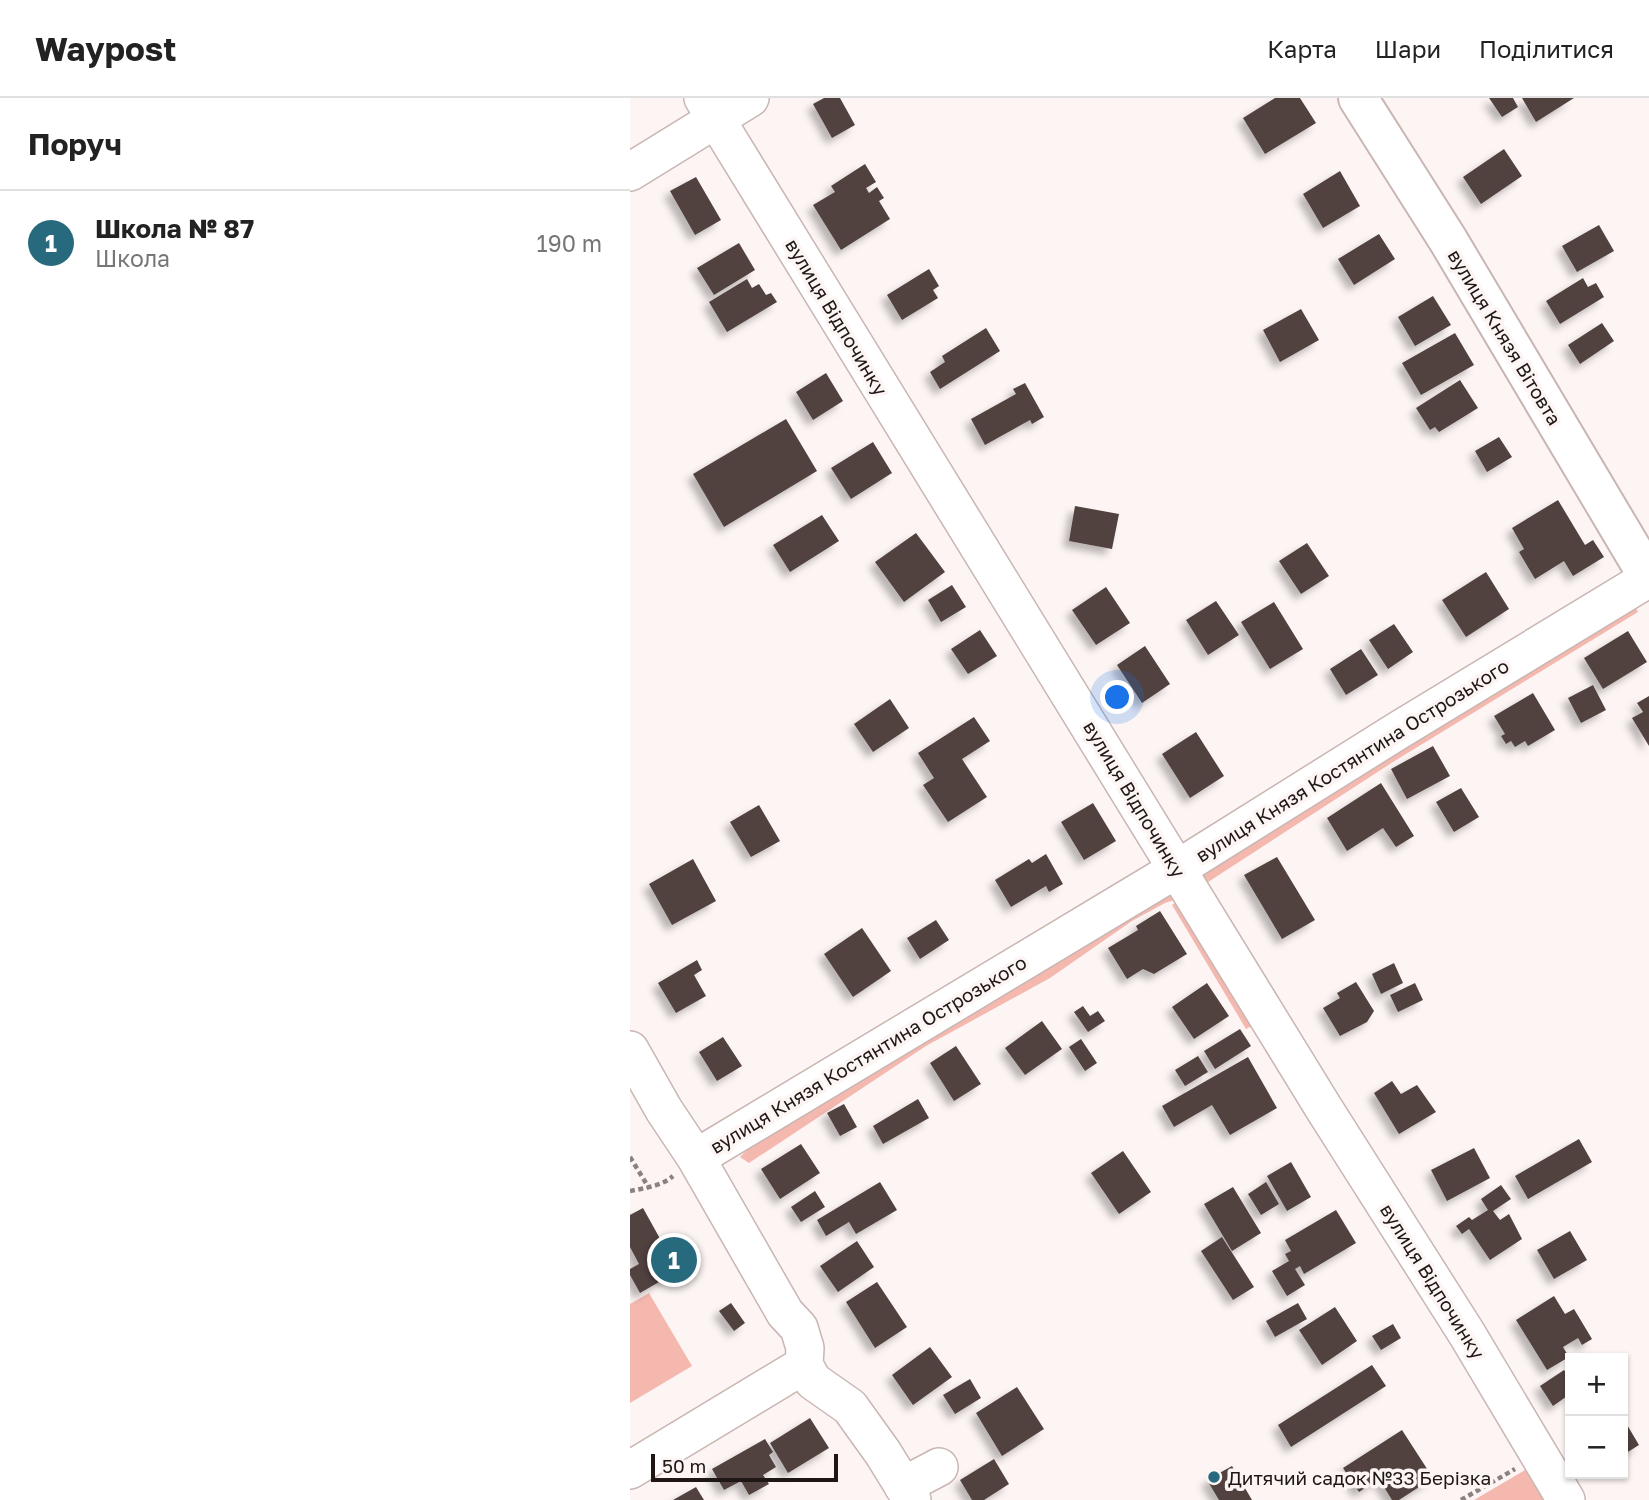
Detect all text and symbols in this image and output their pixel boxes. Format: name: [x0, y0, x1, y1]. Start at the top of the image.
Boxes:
text: Waypost: [35, 29, 176, 68]
text: Карта: [1267, 34, 1337, 63]
text: Шари: [1375, 34, 1441, 63]
text: Поділитися: [1479, 34, 1614, 63]
text: Поруч: [28, 126, 122, 162]
text: Школа № 87: [95, 213, 254, 244]
text: 1: [45, 229, 57, 257]
text: 190 m: [537, 229, 602, 257]
street label: вулиця Відпочинку: [781, 235, 893, 400]
text: Школа: [95, 244, 170, 272]
street label: вулиця Князя Вітовта: [1443, 245, 1567, 429]
street label: вулиця Князя Костянтина Острозького: [1191, 654, 1513, 866]
your location: [1100, 680, 1134, 714]
street label: вулиця Відпочинку: [1079, 717, 1191, 882]
street label: вулиця Князя Костянтина Острозького: [706, 950, 1030, 1158]
street label: вулиця Відпочинку: [1376, 1199, 1490, 1363]
pin: 1: [651, 1234, 697, 1286]
map controls: [1565, 1353, 1628, 1479]
button: +: [1565, 1353, 1628, 1416]
button: −: [1565, 1416, 1628, 1479]
scale bar: [651, 1451, 838, 1483]
text: 50 m: [662, 1454, 706, 1477]
place label: Дитячий садок №33 Берізка: [1228, 1466, 1491, 1489]
marker: Дитячий садок №33 Берізка: [1206, 1469, 1222, 1485]

